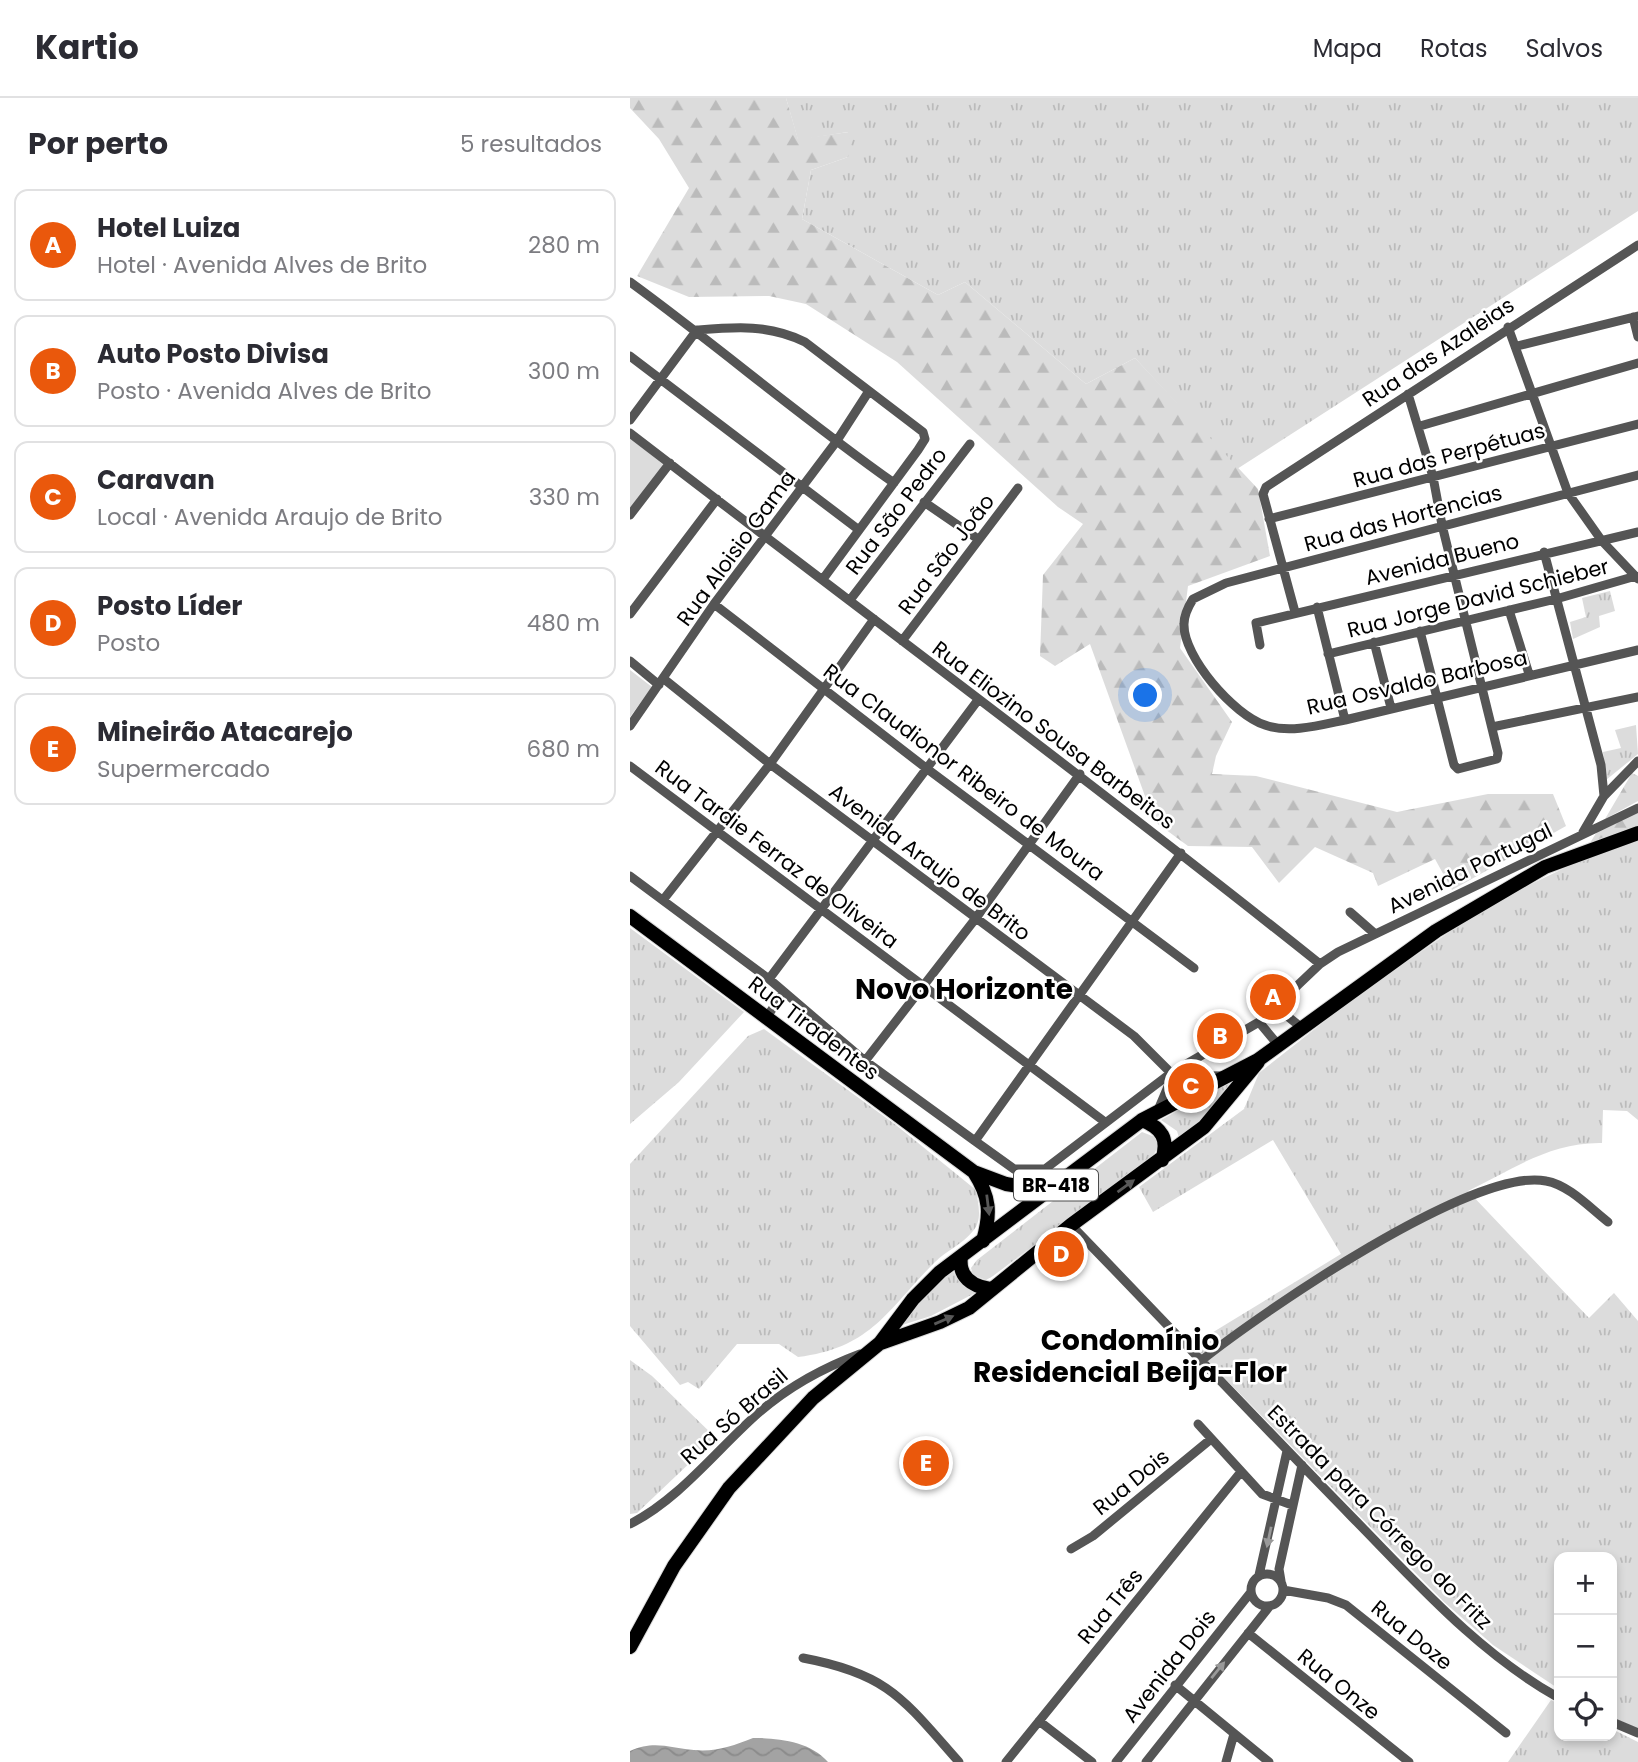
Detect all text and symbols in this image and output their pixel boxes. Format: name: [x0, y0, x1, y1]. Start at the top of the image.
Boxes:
text: Kartio: [35, 24, 139, 71]
text: Mapa: [1313, 32, 1382, 65]
text: Rotas: [1420, 32, 1487, 65]
text: Salvos: [1525, 32, 1603, 65]
text: Por perto: [28, 122, 168, 165]
text: 5 resultados: [460, 128, 602, 160]
text: Hotel Luiza: [97, 210, 240, 246]
text: A: [45, 229, 61, 261]
text: 280 m: [528, 229, 600, 261]
text: Hotel · Avenida Alves de Brito: [97, 249, 427, 281]
street label: Rua das Azaleias: [1356, 290, 1520, 414]
text: Auto Posto Divisa: [97, 336, 329, 372]
text: B: [45, 355, 61, 387]
text: 300 m: [528, 355, 600, 387]
text: Posto · Avenida Alves de Brito: [97, 375, 431, 407]
street label: Rua das Perpétuas: [1350, 415, 1548, 495]
street label: Rua São Pedro: [839, 441, 953, 581]
text: Caravan: [97, 462, 215, 498]
street label: Rua Aloisio Gama: [670, 464, 802, 632]
street label: Rua das Hortencias: [1301, 478, 1505, 558]
text: C: [44, 481, 62, 513]
text: 330 m: [529, 481, 600, 513]
street label: Rua São João: [891, 488, 1001, 620]
text: Local · Avenida Araujo de Brito: [97, 501, 443, 533]
street label: Avenida Bueno: [1362, 526, 1522, 592]
street label: Rua Jorge David Schieber: [1344, 551, 1612, 645]
text: Posto Líder: [97, 588, 242, 624]
text: D: [45, 607, 61, 639]
text: 480 m: [527, 607, 600, 639]
text: Posto: [97, 627, 160, 659]
street label: Rua Eliozino Sousa Barbeitos: [927, 634, 1181, 836]
street label: Rua Osvaldo Barbosa: [1304, 643, 1530, 721]
street label: Rua Claudionor Ribeiro de Moura: [817, 657, 1111, 887]
your location: [1128, 678, 1162, 712]
text: Mineirão Atacarejo: [97, 714, 353, 750]
text: E: [47, 733, 59, 765]
text: 680 m: [527, 733, 600, 765]
text: Supermercado: [97, 753, 270, 785]
street label: Rua Tardie Ferraz de Oliveira: [649, 753, 905, 955]
street label: Avenida Araujo de Brito: [823, 777, 1037, 947]
street label: Avenida Portugal: [1383, 816, 1557, 920]
street label: Rua Tiradentes: [743, 969, 885, 1087]
district label: Novo Horizonte: [855, 970, 1073, 1009]
pin: A: [1250, 971, 1296, 1023]
pin: B: [1197, 1010, 1243, 1062]
pin: C: [1168, 1060, 1214, 1112]
road number: BR-418: [1014, 1170, 1098, 1200]
one-way arrow: [1117, 1179, 1135, 1193]
one-way arrow: [982, 1194, 993, 1216]
pin: D: [1038, 1228, 1084, 1280]
one-way arrow: [934, 1314, 954, 1326]
district label: Condomínio Residencial Beija-Flor: [973, 1321, 1287, 1392]
street label: Rua Só Brasil: [674, 1361, 794, 1471]
street label: Estrada para Córrego do Fritz: [1261, 1398, 1499, 1636]
pin: E: [903, 1437, 949, 1489]
street label: Rua Dois: [1087, 1442, 1175, 1522]
one-way arrow: [1263, 1526, 1274, 1548]
map controls: [1554, 1552, 1617, 1741]
button: +: [1554, 1552, 1617, 1615]
street label: Rua Três: [1071, 1562, 1149, 1650]
street label: Rua Doze: [1365, 1593, 1459, 1677]
street label: Avenida Dois: [1116, 1603, 1222, 1729]
button: −: [1554, 1615, 1617, 1678]
street label: Rua Onze: [1292, 1642, 1386, 1726]
one-way arrow: [1211, 1662, 1226, 1680]
button: locate: [1554, 1678, 1617, 1741]

